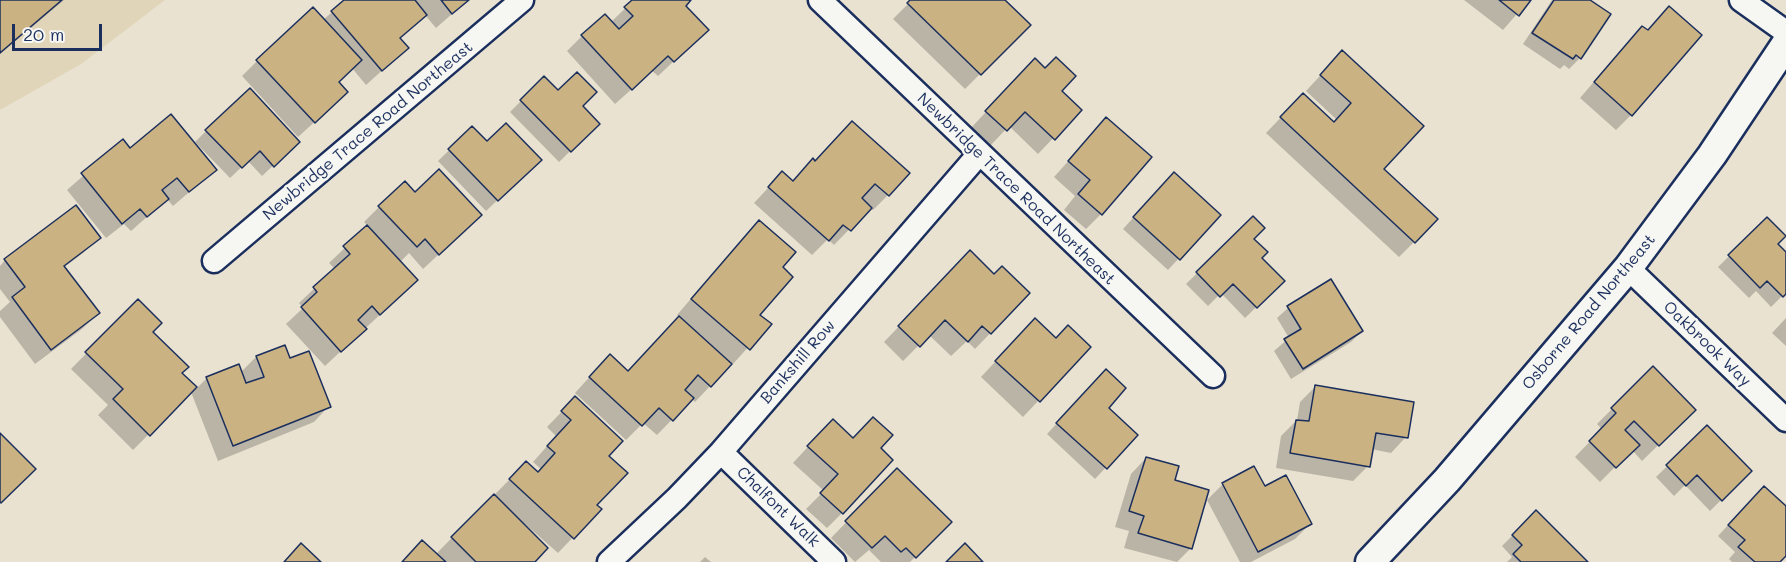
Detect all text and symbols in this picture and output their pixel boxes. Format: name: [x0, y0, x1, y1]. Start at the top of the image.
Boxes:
scale bar: [15, 12, 105, 50]
text: 20 m: [23, 22, 64, 46]
street label: Newbridge Trace Road Northeast: [259, 37, 477, 225]
street label: Newbridge Trace Road Northeast: [913, 89, 1119, 289]
street label: Osborne Road Northeast: [1518, 230, 1660, 394]
street label: Oakbrook Way: [1659, 297, 1755, 391]
street label: Bankshill Row: [757, 316, 839, 408]
street label: Chalfont Walk: [733, 463, 823, 551]

